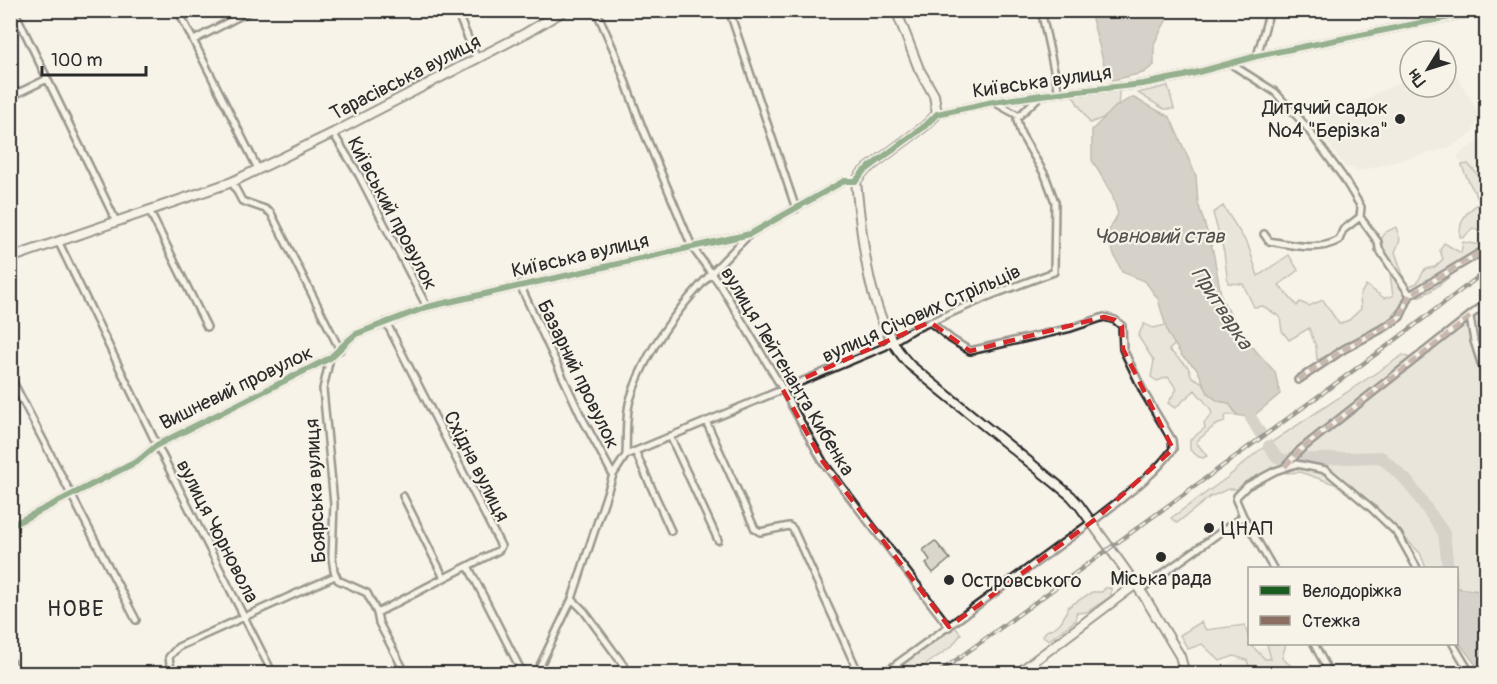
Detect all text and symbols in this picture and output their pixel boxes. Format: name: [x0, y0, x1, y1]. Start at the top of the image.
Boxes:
street label: Тарасівська вулиця: [326, 29, 485, 126]
scale bar: [42, 39, 146, 77]
north arrow: [1398, 39, 1458, 99]
text: 100 m: [51, 49, 103, 72]
street label: Київська вулиця: [971, 59, 1113, 104]
text: Пн: [1404, 65, 1430, 91]
place label: Дитячий садок №4 "Берізка": [1261, 95, 1388, 143]
marker: Дитячий садок №4 "Берізка": [1393, 112, 1407, 126]
street label: Київський провулок: [342, 132, 443, 294]
water label: Човновий став: [1093, 223, 1225, 250]
street label: Київська вулиця: [509, 228, 651, 283]
street label: вулиця Січових Стрільців: [818, 258, 1024, 369]
street label: вулиця Лейтенанта Кибенка: [715, 262, 860, 480]
water label: Притварка: [1185, 262, 1259, 356]
street label: Базарний провулок: [532, 296, 625, 453]
street label: Вишневий провулок: [156, 340, 317, 435]
street label: Східна вулиця: [438, 407, 515, 526]
street label: Боярська вулиця: [299, 418, 332, 564]
street label: вулиця Чорновола: [171, 455, 264, 607]
place label: ЦНАП: [1221, 516, 1273, 541]
marker: ЦНАП: [1202, 521, 1216, 535]
marker: Міська рада: [1154, 550, 1168, 564]
place label: Міська рада: [1110, 566, 1212, 591]
legend: [1248, 567, 1458, 645]
place label: Островського: [961, 568, 1082, 593]
marker: Островського: [942, 573, 956, 587]
text: Велодоріжка: [1302, 580, 1402, 603]
district label: НОВЕ: [47, 595, 105, 623]
text: Стежка: [1302, 610, 1360, 633]

